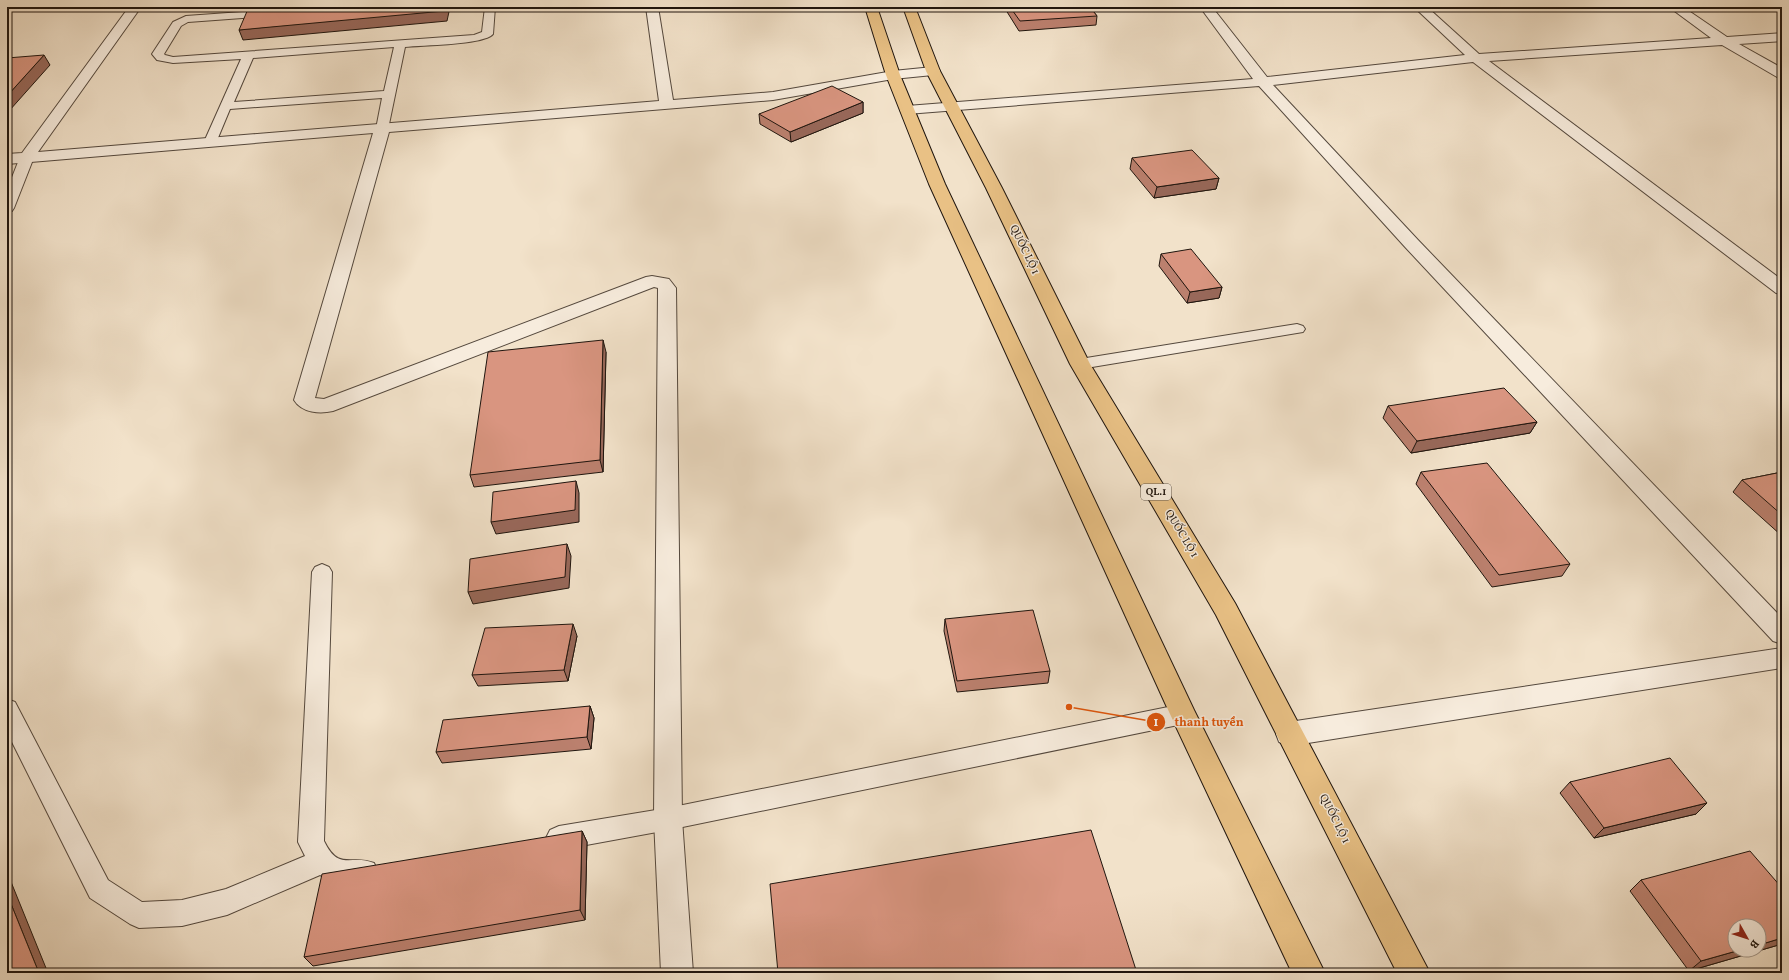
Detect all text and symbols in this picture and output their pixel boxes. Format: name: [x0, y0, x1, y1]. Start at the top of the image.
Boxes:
street label: QUỐC LỘ 1: [1006, 222, 1043, 277]
road number: QL.1: [1141, 484, 1171, 500]
street label: QUỐC LỘ 1: [1161, 507, 1202, 561]
callout: thanh tuyền: [1146, 710, 1251, 734]
text: 1: [1154, 715, 1159, 731]
text: thanh tuyền: [1174, 715, 1244, 731]
street label: QUỐC LỘ 1: [1315, 791, 1354, 846]
north arrow: [1727, 918, 1767, 958]
text: B: [1745, 936, 1762, 951]

